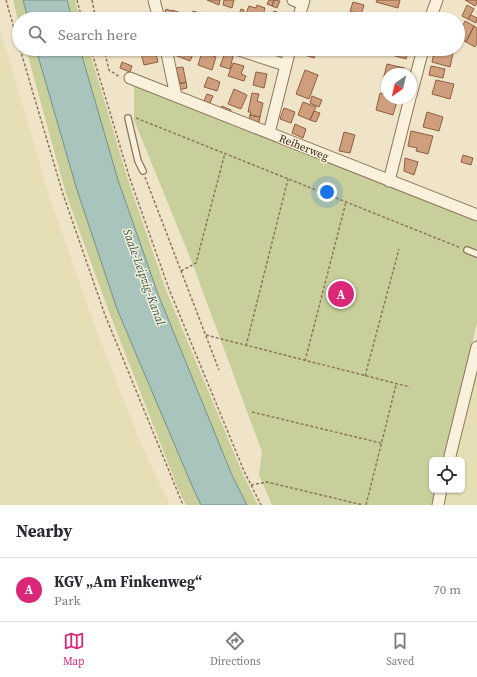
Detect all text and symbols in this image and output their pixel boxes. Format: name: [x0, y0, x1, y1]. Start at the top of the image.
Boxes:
search box: [12, 12, 465, 56]
icon: search: [26, 23, 48, 45]
text: Search here: [58, 24, 137, 45]
north arrow: [381, 68, 417, 104]
street label: Reiherweg: [277, 131, 331, 164]
your location: [317, 182, 337, 202]
water label: Saale-Leipzig-Kanal: [119, 227, 169, 328]
pin: A: [328, 279, 354, 309]
map controls: [429, 457, 465, 493]
button: locate: [429, 457, 465, 493]
text: Nearby: [16, 519, 72, 543]
text: KGV „Am Finkenweg“: [54, 571, 202, 592]
text: A: [25, 581, 33, 598]
text: 70 m: [433, 581, 461, 598]
text: Park: [54, 592, 81, 609]
tab: Map: [63, 630, 85, 669]
tab: Directions: [210, 630, 261, 669]
tab: Saved: [386, 630, 414, 669]

